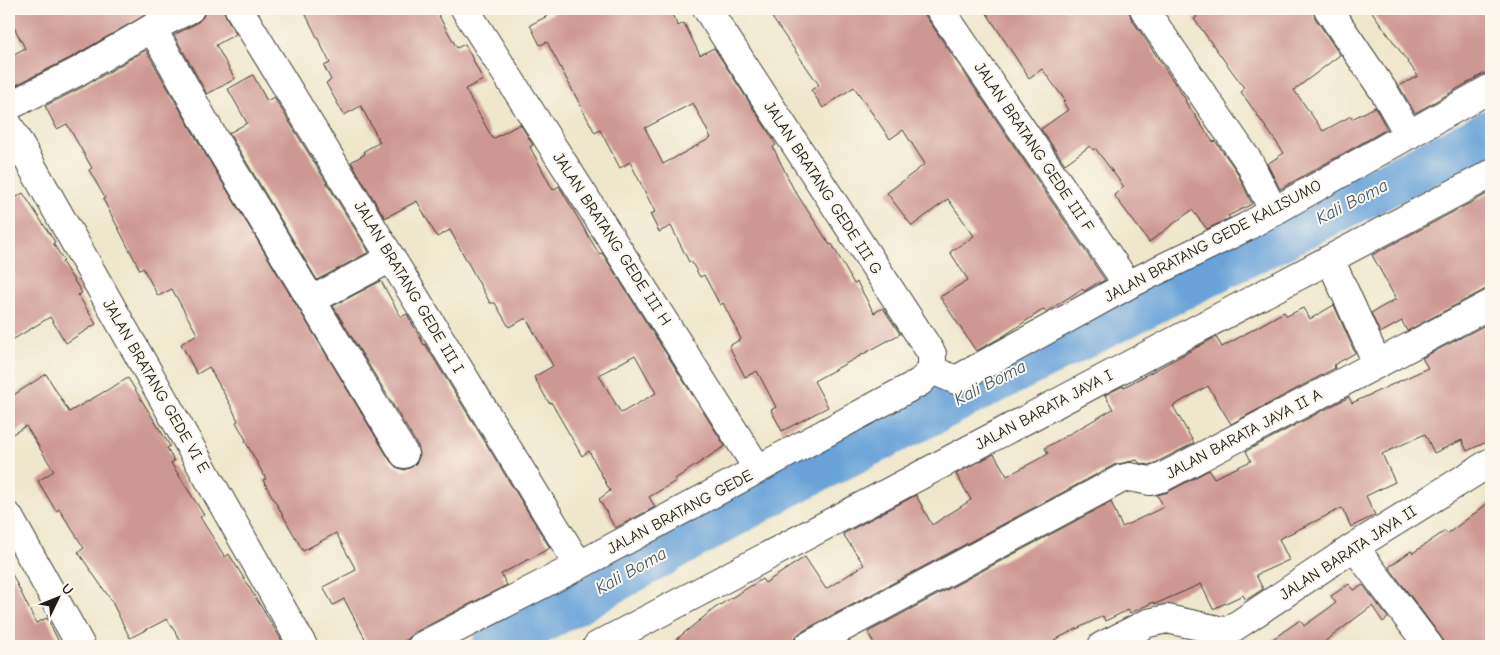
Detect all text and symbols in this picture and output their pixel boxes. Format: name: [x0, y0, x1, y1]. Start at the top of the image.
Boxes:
street label: JALAN BRATANG GEDE III F: [970, 59, 1098, 236]
street label: JALAN BRATANG GEDE III G: [760, 98, 886, 278]
street label: JALAN BRATANG GEDE III H: [549, 149, 675, 329]
water label: Kali Boma: [1312, 175, 1392, 229]
street label: JALAN BRATANG GEDE KALISUMO: [1101, 176, 1325, 306]
street label: JALAN BRATANG GEDE III I: [350, 198, 468, 376]
street label: JALAN BRATANG GEDE VI E: [99, 296, 213, 476]
water label: Kali Boma: [950, 356, 1030, 410]
street label: JALAN BARATA JAYA I: [972, 366, 1116, 454]
street label: JALAN BARATA JAYA II A: [1163, 385, 1325, 483]
street label: JALAN BRATANG GEDE: [604, 466, 756, 558]
street label: JALAN BARATA JAYA II: [1276, 502, 1420, 604]
water label: Kali Boma: [592, 543, 670, 599]
north arrow: [32, 572, 82, 622]
text: U: [58, 580, 77, 599]

